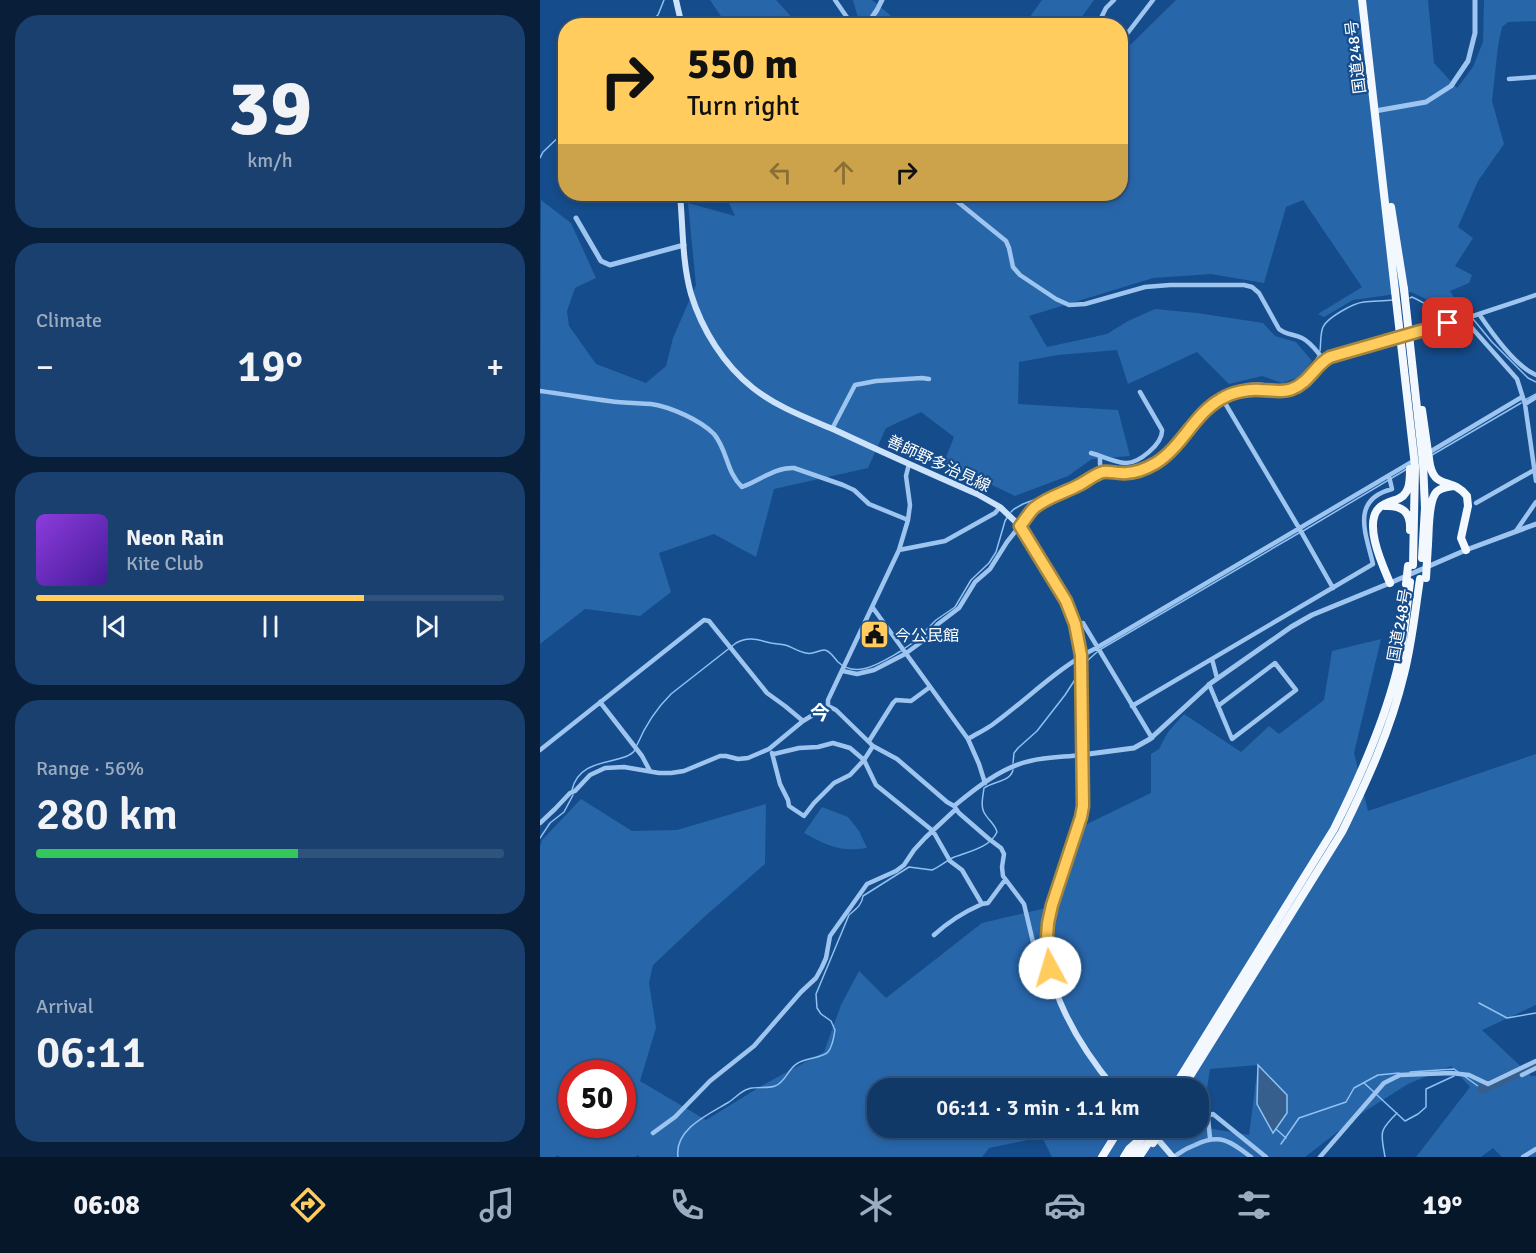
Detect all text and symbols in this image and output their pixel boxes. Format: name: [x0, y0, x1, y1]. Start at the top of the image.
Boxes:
street label: 国道248号: [1342, 19, 1370, 95]
text: 550 m: [687, 39, 798, 90]
icon: right: [588, 42, 666, 120]
text: 39: [228, 61, 312, 157]
text: Turn right: [687, 90, 800, 123]
text: km/h: [247, 148, 293, 173]
icon: left: [764, 156, 797, 189]
icon: ahead: [827, 156, 860, 189]
icon: right: [890, 156, 923, 189]
pin: [1422, 297, 1473, 348]
icon: arrive: [1431, 306, 1464, 339]
text: Climate: [36, 308, 102, 333]
text: 19°: [237, 339, 303, 394]
text: −: [36, 347, 54, 388]
text: +: [486, 347, 504, 388]
street label: 善師野多治見線: [884, 431, 994, 497]
text: Neon Rain: [126, 524, 224, 551]
text: Kite Club: [126, 551, 204, 576]
street label: 国道248号: [1384, 587, 1416, 663]
icon: previous: [98, 610, 131, 643]
icon: pause: [254, 610, 287, 643]
icon: next: [410, 610, 443, 643]
public building icon: 今公民館: [858, 619, 890, 651]
place label: 今公民館: [895, 626, 959, 646]
district label: 今: [810, 701, 830, 726]
text: Range · 56%: [36, 756, 144, 781]
text: 280 km: [36, 787, 178, 842]
position arrow: [1018, 936, 1082, 1000]
text: Arrival: [36, 994, 94, 1019]
text: 06:11: [36, 1025, 146, 1080]
speed limit sign: 50: [558, 1060, 636, 1138]
text: 06:11 · 3 min · 1.1 km: [936, 1094, 1140, 1121]
icon: directions: [287, 1184, 329, 1226]
icon: music: [476, 1184, 518, 1226]
icon: phone: [666, 1184, 708, 1226]
icon: climate: [855, 1184, 897, 1226]
icon: car: [1044, 1184, 1086, 1226]
icon: filters: [1233, 1184, 1275, 1226]
text: 06:08: [74, 1189, 140, 1222]
text: 19°: [1422, 1189, 1462, 1222]

